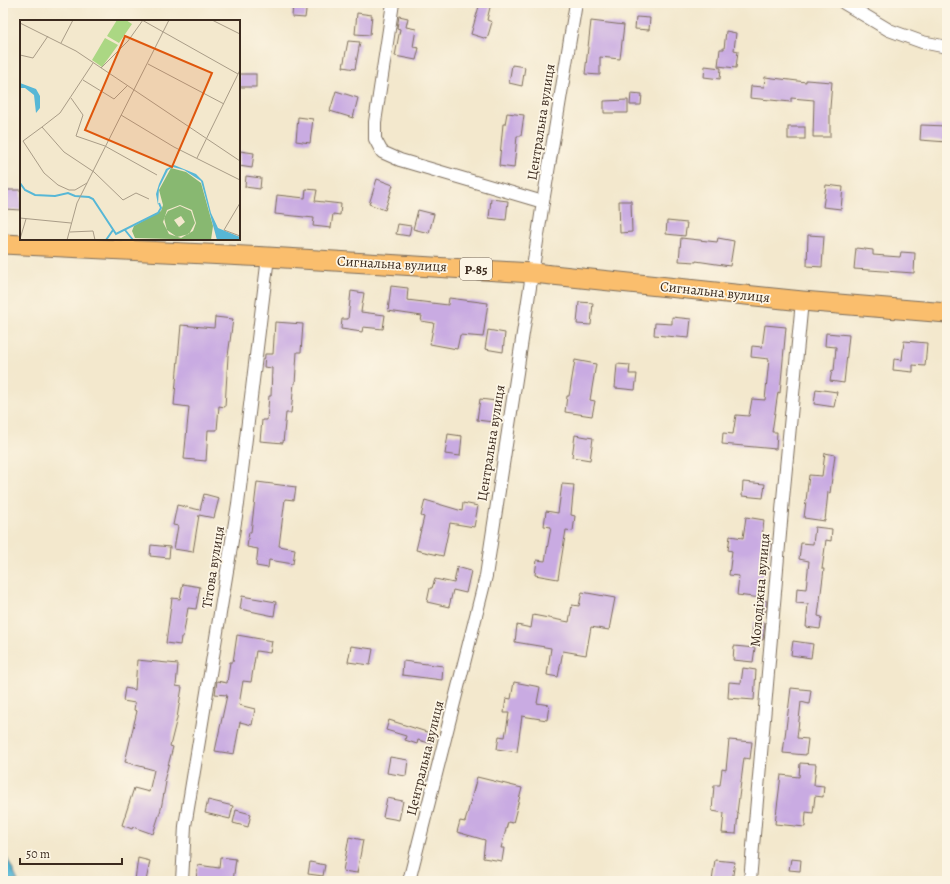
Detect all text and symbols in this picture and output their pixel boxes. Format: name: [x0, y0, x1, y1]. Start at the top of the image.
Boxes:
inset map: [20, 20, 240, 240]
street label: Центральна вулиця: [522, 62, 560, 182]
street label: Сигнальна вулиця: [336, 252, 448, 276]
road number: Р-85: [460, 258, 492, 280]
street label: Сигнальна вулиця: [659, 277, 771, 307]
street label: Центральна вулиця: [472, 383, 510, 503]
street label: Тітова вулиця: [197, 524, 229, 610]
street label: Молодіжна вулиця: [746, 532, 774, 648]
street label: Центральна вулиця: [402, 698, 449, 817]
scale bar: [20, 840, 122, 866]
text: 50 m: [26, 846, 50, 862]

